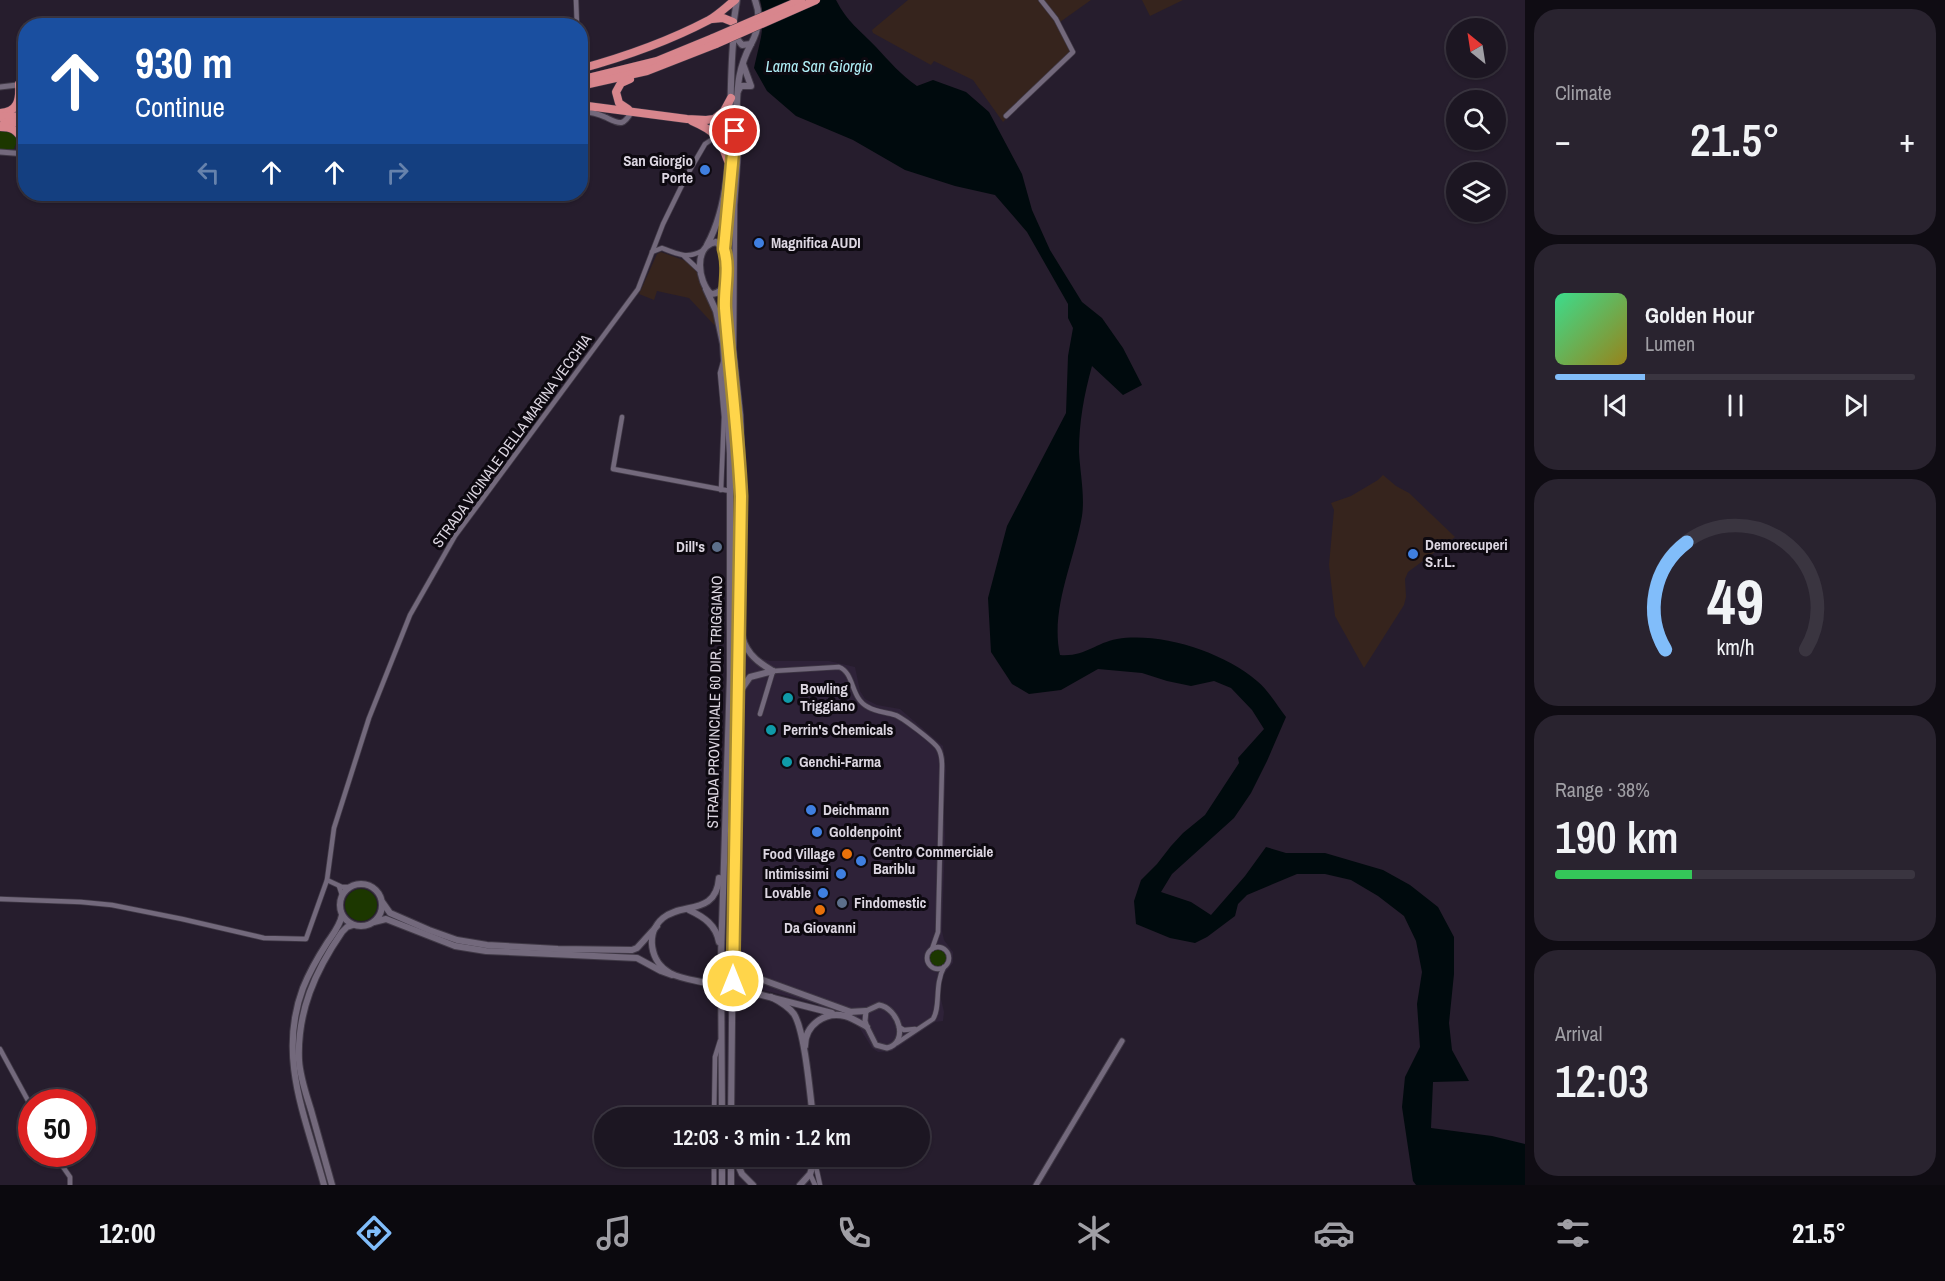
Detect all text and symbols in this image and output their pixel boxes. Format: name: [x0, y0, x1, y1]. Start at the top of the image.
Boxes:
north arrow: [1446, 18, 1506, 78]
map controls: [1446, 18, 1506, 222]
text: 930 m: [135, 35, 233, 91]
icon: ahead: [36, 42, 114, 120]
water label: Lama San Giorgio: [765, 55, 873, 77]
text: Climate: [1555, 79, 1612, 106]
text: Continue: [135, 89, 225, 125]
button: search: [1446, 90, 1506, 150]
pin: [709, 105, 760, 156]
text: 21.5°: [1690, 109, 1780, 170]
icon: arrive: [718, 114, 751, 147]
text: −: [1555, 118, 1571, 162]
text: +: [1899, 118, 1915, 162]
place label: San Giorgio Porte: [623, 150, 693, 188]
icon: left: [192, 156, 225, 189]
icon: ahead: [255, 156, 288, 189]
icon: ahead: [318, 156, 351, 189]
icon: right: [381, 156, 414, 189]
button: layers: [1446, 162, 1506, 222]
marker: San Giorgio Porte: [698, 163, 712, 177]
place label: Magnifica AUDI: [771, 232, 861, 253]
marker: Magnifica AUDI: [752, 236, 766, 250]
text: Golden Hour: [1645, 300, 1754, 330]
street label: STRADA VICINALE DELLA MARINA VECCHIA: [427, 329, 597, 552]
text: Lumen: [1645, 330, 1695, 357]
icon: previous: [1599, 389, 1632, 422]
icon: pause: [1719, 389, 1752, 422]
icon: next: [1839, 389, 1872, 422]
place label: Demorecuperi S.r.L.: [1425, 534, 1508, 572]
place label: Dill's: [676, 536, 705, 557]
marker: Dill's: [710, 540, 724, 554]
marker: Demorecuperi S.r.L.: [1406, 547, 1420, 561]
text: 49: [1707, 559, 1763, 643]
street label: STRADA PROVINCIALE 60 DIR. TRIGGIANO: [702, 575, 727, 829]
text: km/h: [1716, 633, 1754, 662]
place label: Bowling Triggiano: [800, 678, 855, 716]
marker: Bowling Triggiano: [781, 691, 795, 705]
place label: Perrin's Chemicals: [783, 719, 893, 740]
marker: Perrin's Chemicals: [764, 723, 778, 737]
place label: Genchi-Farma: [799, 751, 881, 772]
marker: Genchi-Farma: [780, 755, 794, 769]
text: Range · 38%: [1555, 776, 1650, 803]
place label: Deichmann: [823, 799, 889, 820]
marker: Deichmann: [804, 803, 818, 817]
text: 190 km: [1555, 806, 1679, 867]
place label: Goldenpoint: [829, 821, 901, 842]
marker: Goldenpoint: [810, 825, 824, 839]
place label: Centro Commerciale Bariblu: [873, 841, 993, 879]
place label: Food Village: [763, 843, 835, 864]
marker: Food Village: [840, 847, 854, 861]
marker: Centro Commerciale Bariblu: [854, 854, 868, 868]
place label: Intimissimi: [765, 863, 829, 884]
marker: Intimissimi: [834, 867, 848, 881]
place label: Lovable: [765, 882, 811, 903]
marker: Lovable: [816, 886, 830, 900]
place label: Findomestic: [854, 892, 927, 913]
marker: Findomestic: [835, 896, 849, 910]
marker: Da Giovanni: [813, 903, 827, 917]
place label: Da Giovanni: [784, 917, 856, 938]
position arrow: [701, 949, 765, 1013]
text: Arrival: [1555, 1020, 1602, 1047]
text: 12:03: [1555, 1050, 1649, 1111]
speed limit sign: 50: [18, 1089, 96, 1167]
text: 12:03 · 3 min · 1.2 km: [673, 1122, 851, 1152]
icon: directions: [353, 1212, 395, 1254]
icon: music: [593, 1212, 635, 1254]
icon: phone: [833, 1212, 875, 1254]
icon: climate: [1073, 1212, 1115, 1254]
icon: car: [1313, 1212, 1355, 1254]
icon: filters: [1552, 1212, 1594, 1254]
text: 12:00: [99, 1215, 156, 1251]
text: 21.5°: [1792, 1215, 1846, 1251]

